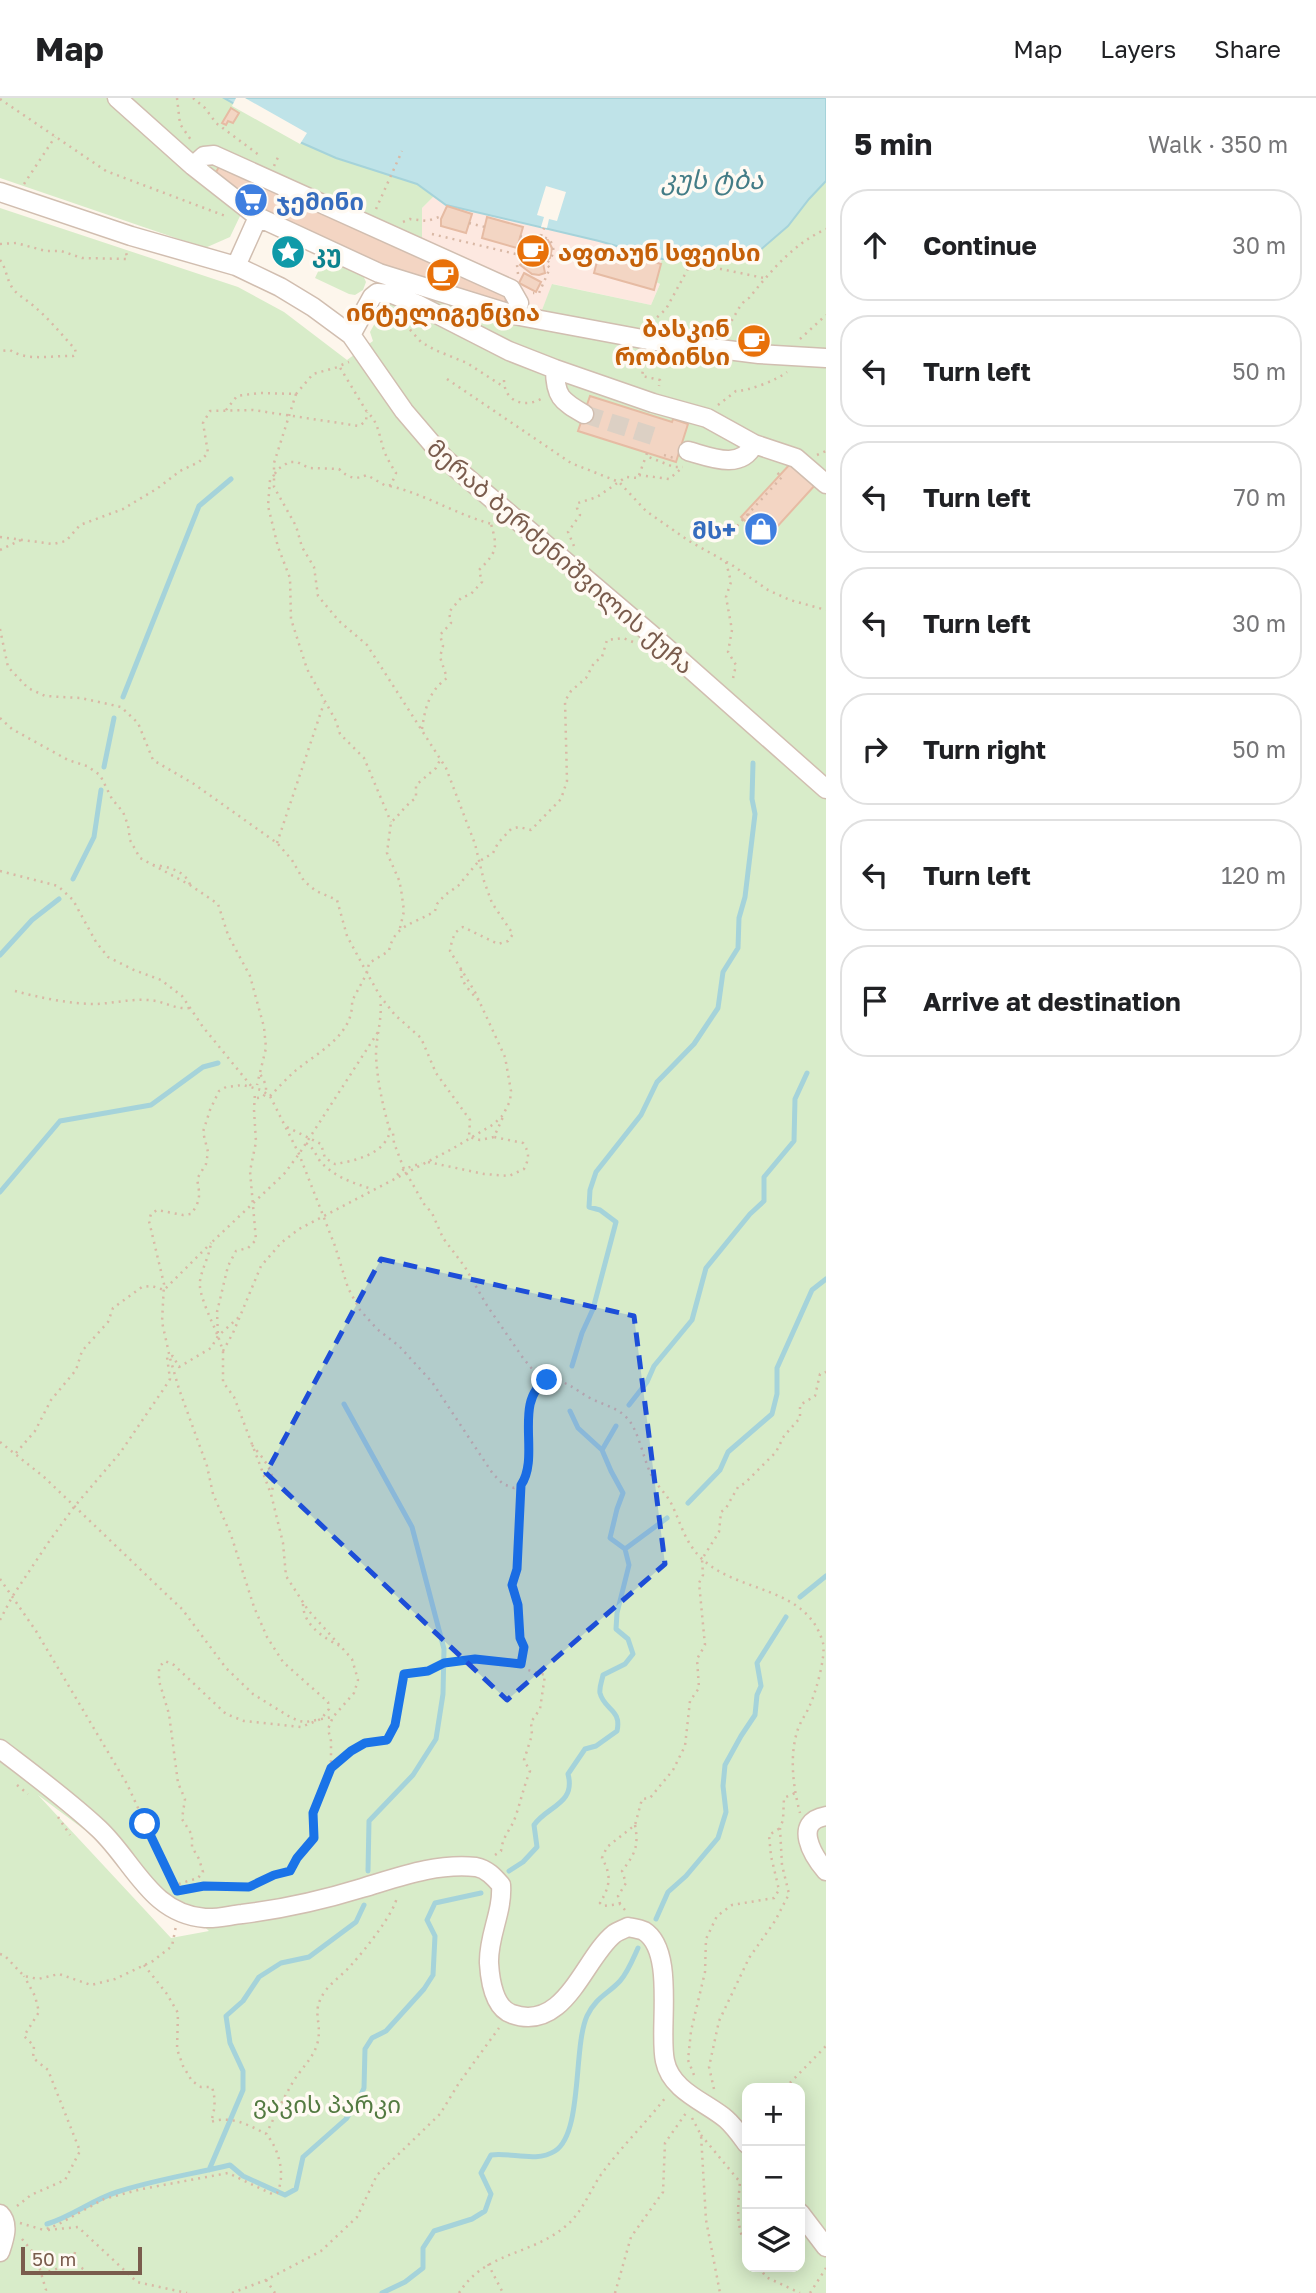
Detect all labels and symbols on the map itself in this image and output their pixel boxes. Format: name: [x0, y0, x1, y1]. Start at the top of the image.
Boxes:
water label: კუს ტბა: [661, 164, 764, 196]
supermarket icon: ჯემინი: [232, 181, 270, 219]
place label: ჯემინი: [276, 186, 364, 216]
cafe icon: აფთაუნ სფეისი: [514, 232, 552, 270]
place icon: კუ: [269, 233, 307, 271]
place label: აფთაუნ სფეისი: [558, 237, 760, 267]
place label: კუ: [312, 238, 342, 268]
cafe icon: ინტელიგენცია: [424, 256, 462, 294]
place label: ინტელიგენცია: [346, 297, 540, 327]
place label: ბასკინ რობინსი: [615, 313, 730, 370]
cafe icon: ბასკინ რობინსი: [735, 322, 773, 360]
street label: მერაბ ბერძენიშვილის ქუჩა: [421, 433, 700, 680]
shop icon: მს+: [742, 510, 780, 548]
place label: მს+: [692, 515, 736, 544]
route end: [531, 1364, 562, 1395]
route start: [129, 1808, 160, 1839]
park label: ვაკის პარკი: [253, 2089, 401, 2119]
scale bar: [21, 2244, 142, 2276]

